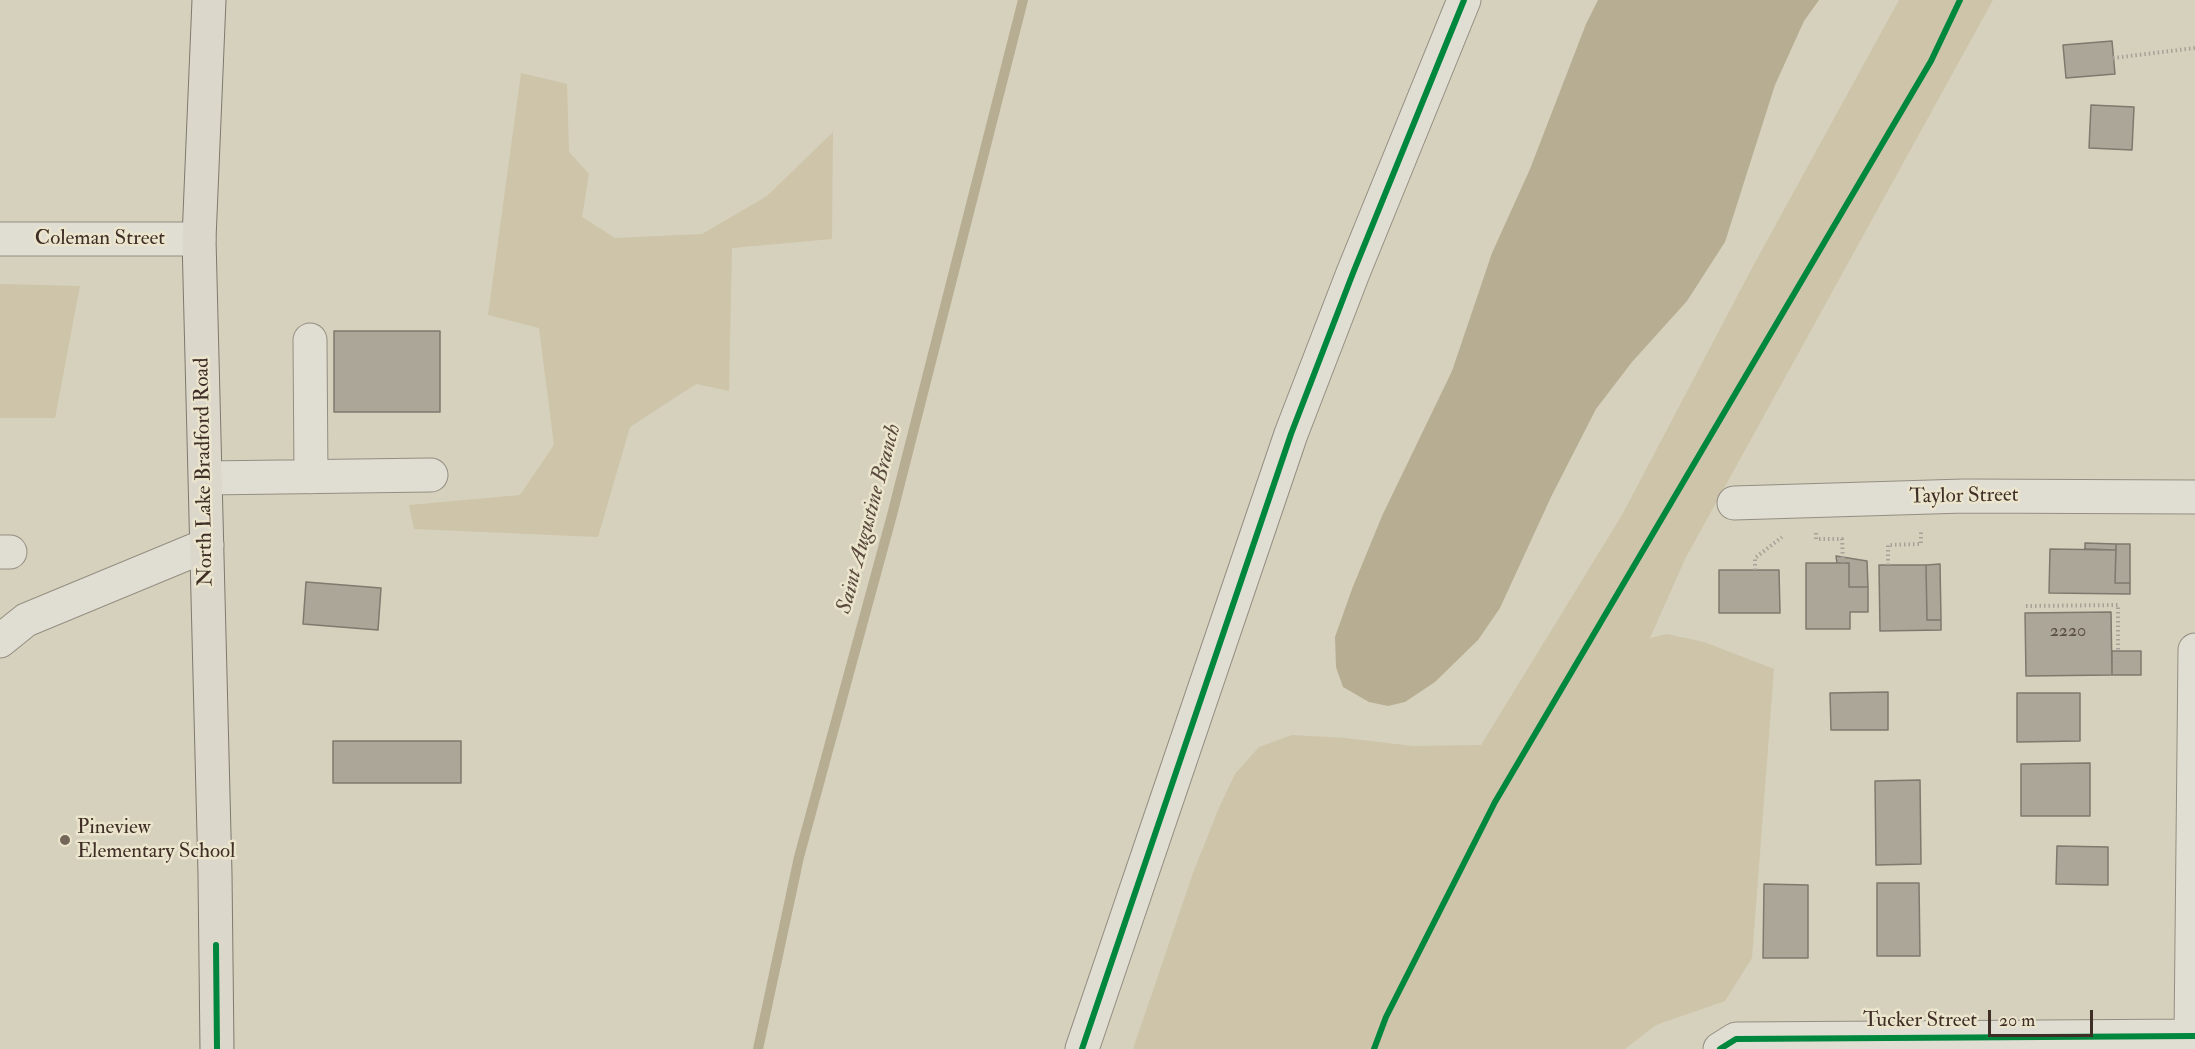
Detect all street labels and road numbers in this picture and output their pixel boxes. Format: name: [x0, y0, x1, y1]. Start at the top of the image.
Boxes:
street label: Coleman Street: [35, 226, 165, 252]
street label: North Lake Bradford Road: [190, 357, 220, 587]
street label: Taylor Street: [1909, 483, 2019, 511]
street label: Tucker Street: [1863, 1008, 1977, 1034]

